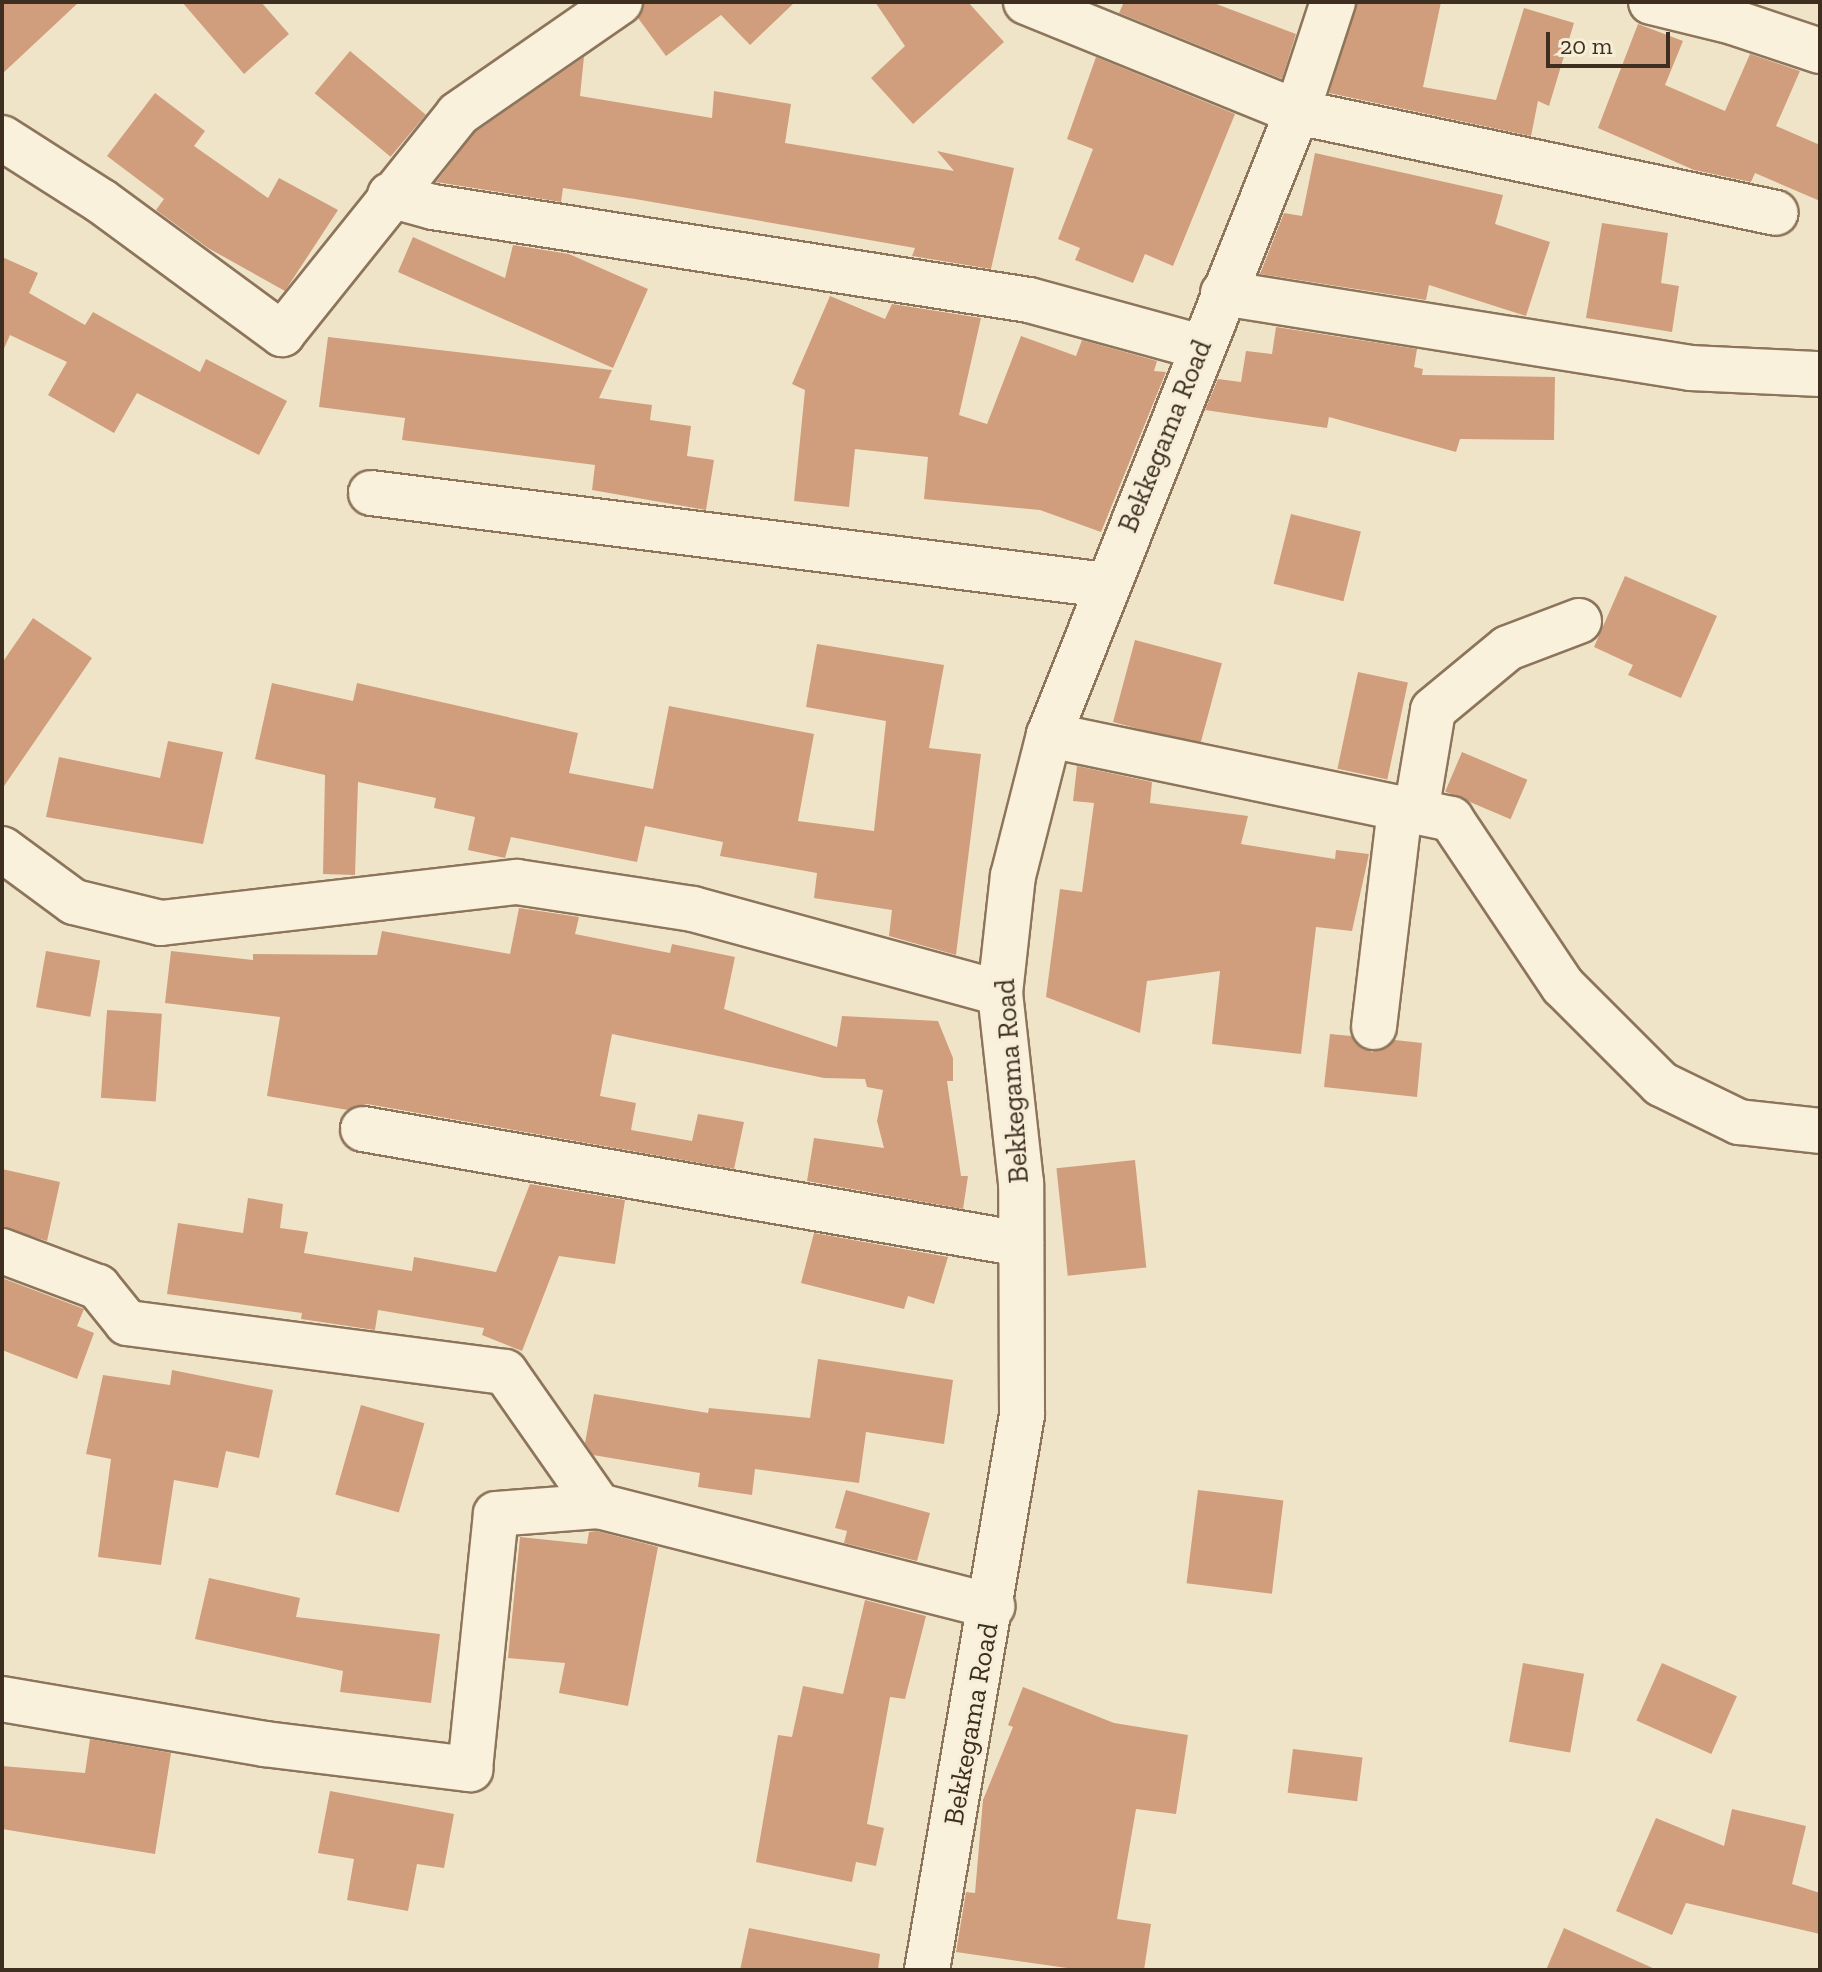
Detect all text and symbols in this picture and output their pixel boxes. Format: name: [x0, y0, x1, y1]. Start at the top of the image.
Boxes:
scale bar: [1550, 16, 1674, 66]
text: 20 m: [1560, 31, 1612, 60]
street label: Bekkegama Road: [1111, 335, 1219, 537]
street label: Bekkegama Road: [988, 978, 1036, 1184]
street label: Bekkegama Road: [937, 1620, 1005, 1828]

